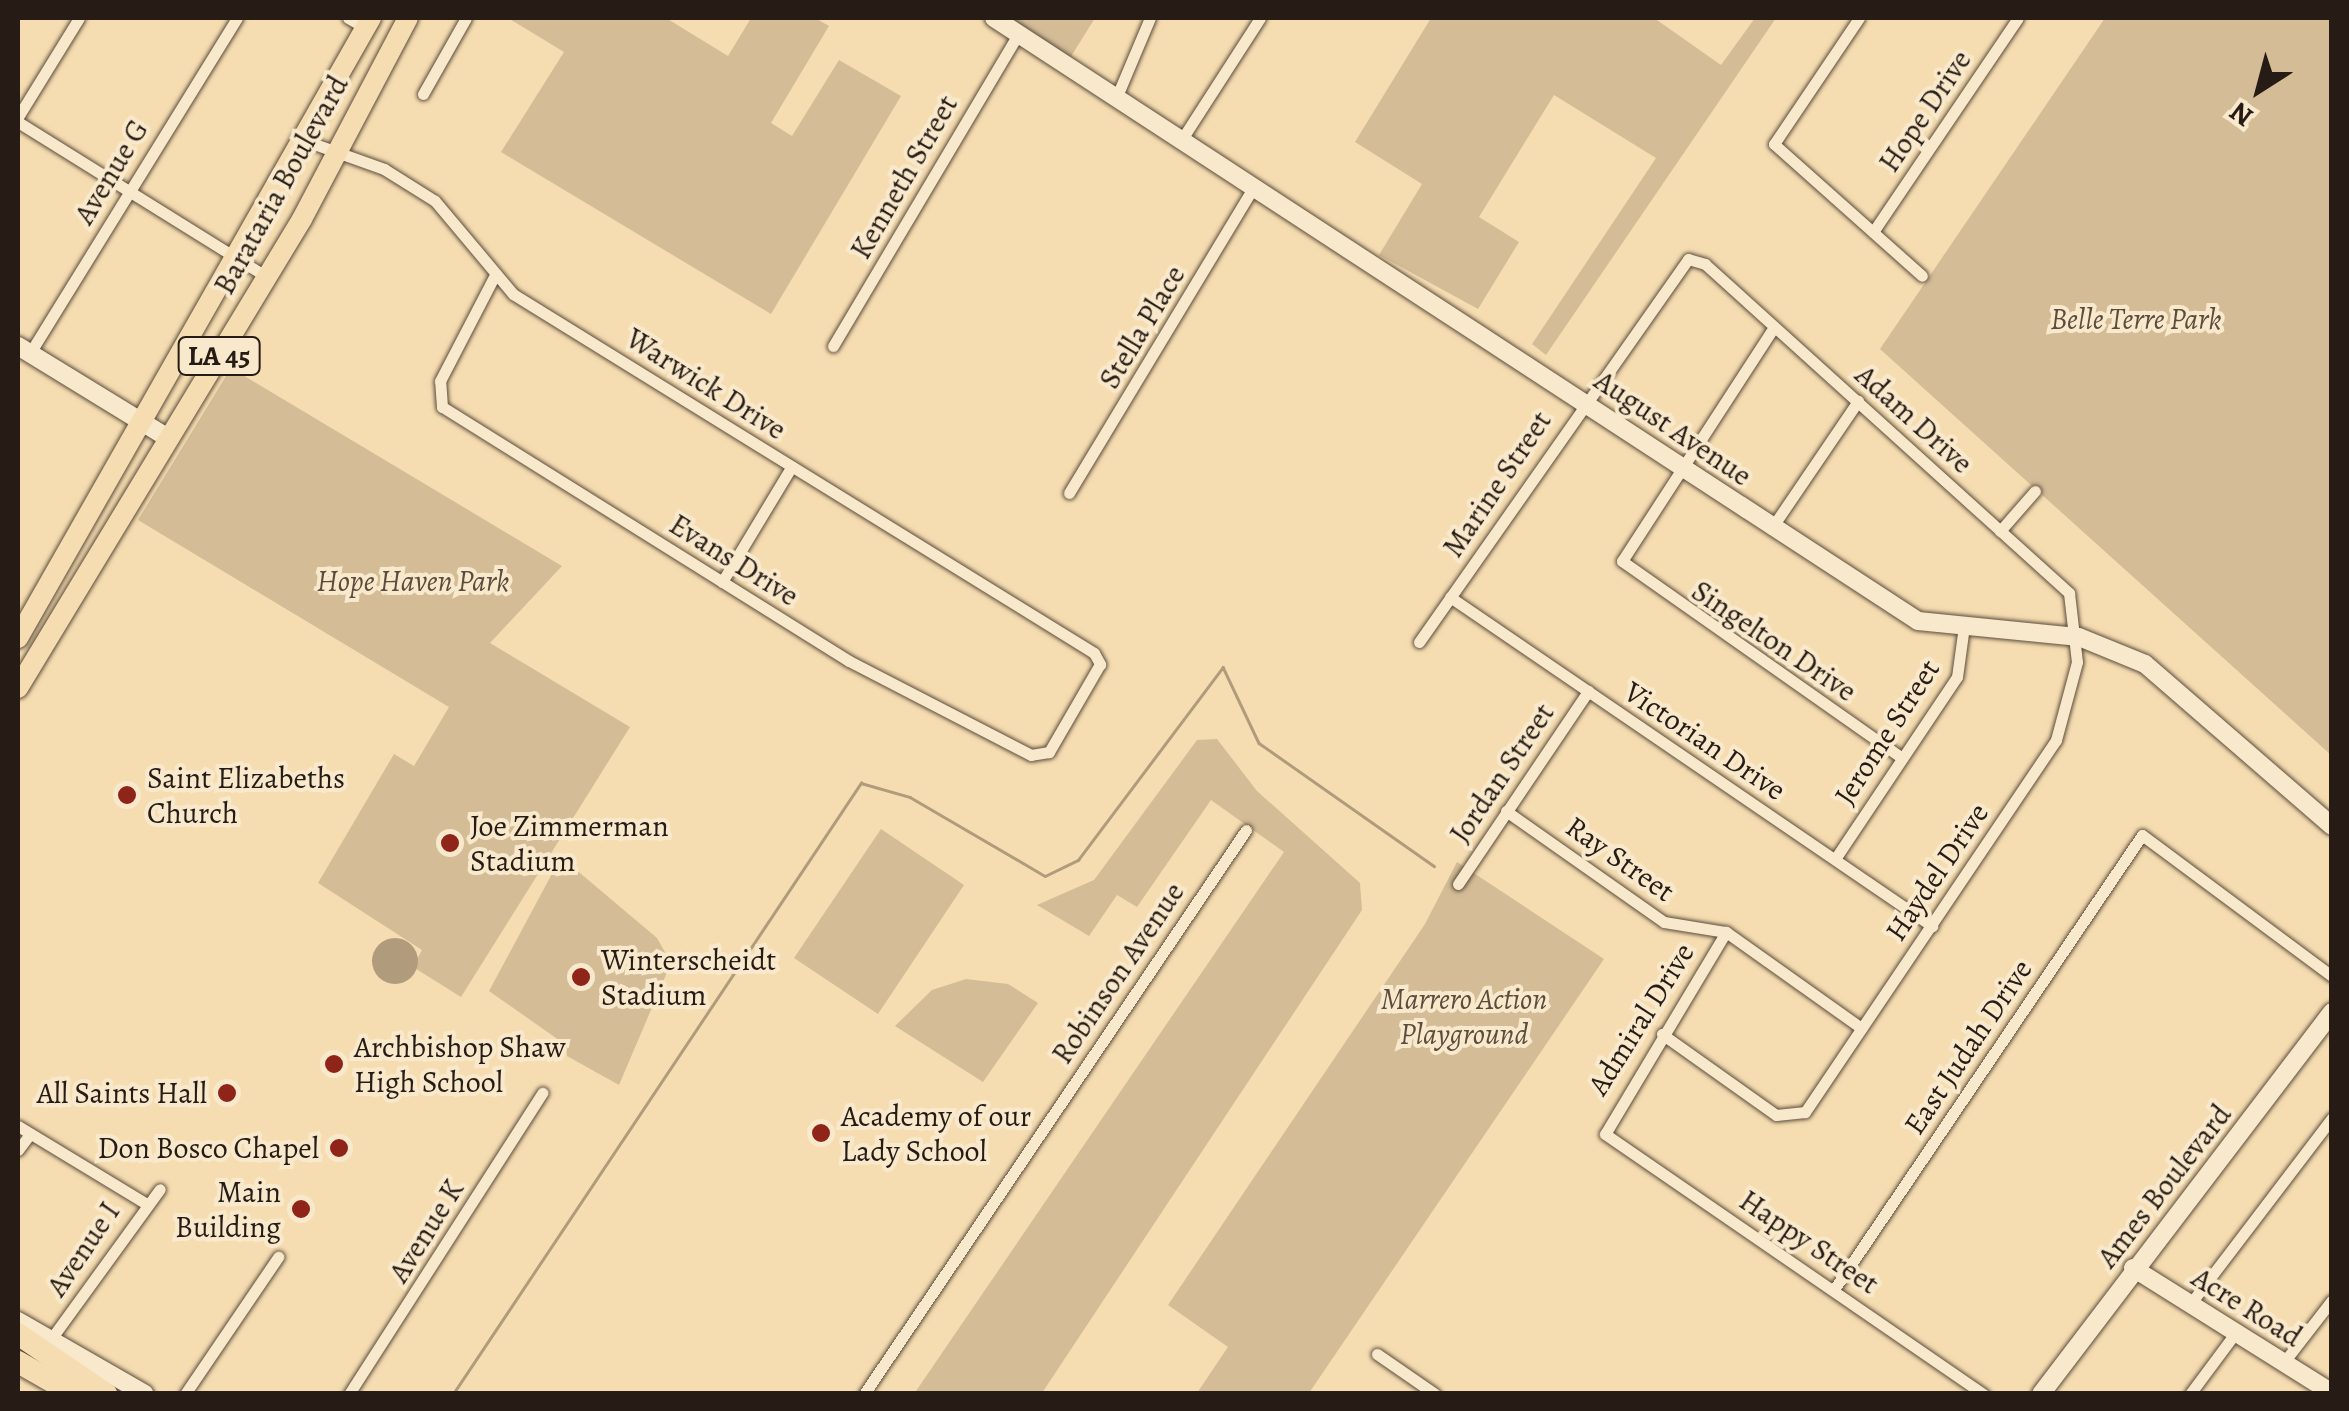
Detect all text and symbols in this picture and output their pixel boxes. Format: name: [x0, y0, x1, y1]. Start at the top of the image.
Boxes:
north arrow: [2209, 40, 2309, 140]
street label: Hope Drive: [1871, 43, 1979, 179]
street label: Barataria Boulevard: [206, 69, 356, 301]
street label: Kenneth Street: [843, 89, 965, 265]
text: N: [2222, 93, 2261, 136]
street label: Avenue G: [66, 113, 156, 231]
street label: Stella Place: [1091, 259, 1193, 395]
park label: Belle Terre Park: [2050, 301, 2222, 337]
street label: Warwick Drive: [619, 321, 793, 447]
road number: LA 45: [176, 333, 262, 379]
street label: Adam Drive: [1848, 357, 1980, 481]
street label: August Avenue: [1588, 362, 1758, 494]
street label: Marine Street: [1435, 404, 1559, 564]
street label: Evans Drive: [663, 506, 805, 614]
park label: Hope Haven Park: [317, 563, 509, 599]
street label: Singelton Drive: [1685, 573, 1863, 709]
street label: Jerome Street: [1827, 652, 1947, 812]
street label: Victorian Drive: [1618, 674, 1792, 808]
street label: Jordan Street: [1442, 696, 1562, 850]
place label: Saint Elizabeths Church: [147, 760, 345, 830]
marker: Saint Elizabeths Church: [116, 784, 138, 806]
street label: Haydel Drive: [1878, 796, 1996, 948]
place label: Joe Zimmerman Stadium: [470, 808, 669, 878]
street label: Ray Street: [1559, 809, 1681, 909]
marker: Joe Zimmerman Stadium: [439, 832, 461, 854]
street label: Robinson Avenue: [1044, 875, 1192, 1071]
street label: Admiral Drive: [1580, 936, 1702, 1102]
place label: Winterscheidt Stadium: [601, 942, 776, 1012]
street label: East Judah Drive: [1896, 953, 2040, 1141]
marker: Winterscheidt Stadium: [570, 966, 592, 988]
park label: Marrero Action Playground: [1381, 981, 1547, 1052]
place label: Archbishop Shaw High School: [354, 1029, 566, 1100]
marker: Archbishop Shaw High School: [323, 1053, 345, 1075]
place label: All Saints Hall: [37, 1075, 207, 1111]
marker: All Saints Hall: [216, 1082, 238, 1104]
street label: Ames Boulevard: [2089, 1097, 2239, 1275]
place label: Academy of our Lady School: [841, 1098, 1031, 1168]
marker: Academy of our Lady School: [810, 1122, 832, 1144]
place label: Don Bosco Chapel: [97, 1130, 319, 1166]
marker: Don Bosco Chapel: [328, 1137, 350, 1159]
street label: Avenue K: [380, 1173, 472, 1289]
place label: Main Building: [175, 1174, 281, 1244]
street label: Happy Street: [1732, 1182, 1886, 1302]
street label: Avenue I: [38, 1195, 128, 1303]
marker: Main Building: [290, 1198, 312, 1220]
street label: Acre Road: [2185, 1259, 2309, 1355]

